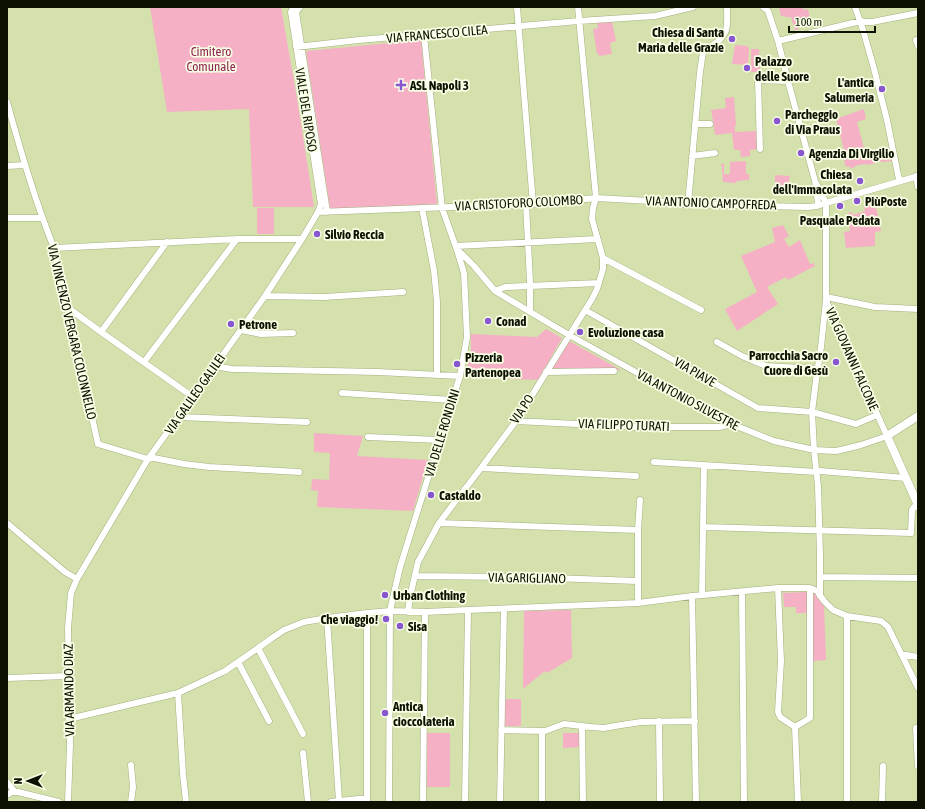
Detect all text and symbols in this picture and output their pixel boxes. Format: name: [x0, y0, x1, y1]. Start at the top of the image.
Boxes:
scale bar: [789, 8, 875, 34]
text: 100 m: [795, 15, 822, 29]
street label: VIA FRANCESCO CILEA: [386, 22, 489, 46]
place label: Chiesa di Santa Maria delle Grazie: [638, 25, 724, 55]
marker: Chiesa di Santa Maria delle Grazie: [727, 34, 737, 44]
park label: Cimitero Comunale: [186, 44, 236, 74]
place label: Palazzo delle Suore: [755, 54, 809, 84]
marker: Palazzo delle Suore: [742, 63, 752, 73]
street label: VIALE DEL RIPOSO: [292, 67, 320, 153]
place label: L'antica Salumeria: [825, 75, 874, 105]
place label: ASL Napoli 3: [409, 78, 469, 93]
marker: ASL Napoli 3: [395, 79, 407, 91]
marker: L'antica Salumeria: [877, 84, 887, 94]
place label: Parcheggio di Via Praus: [785, 107, 840, 137]
marker: Parcheggio di Via Praus: [772, 116, 782, 126]
place label: Agenzia Di Virgilio: [808, 146, 894, 161]
marker: Agenzia Di Virgilio: [796, 148, 806, 158]
place label: Chiesa dell'Immacolata: [773, 167, 852, 197]
marker: Chiesa dell'Immacolata: [855, 176, 865, 186]
street label: VIA CRISTOFORO COLOMBO: [454, 192, 584, 214]
street label: VIA ANTONIO CAMPOFREDA: [645, 193, 777, 213]
place label: PiùPoste: [865, 194, 907, 209]
marker: PiùPoste: [852, 196, 862, 206]
marker: Pasquale Pedata: [835, 201, 845, 211]
place label: Pasquale Pedata: [800, 213, 880, 228]
place label: Silvio Reccia: [325, 227, 384, 242]
marker: Silvio Reccia: [312, 229, 322, 239]
street label: VIA VINCENZO VERGARA COLONNELLO: [45, 243, 100, 422]
street label: VIA GIOVANNI FALCONE: [823, 305, 882, 413]
place label: Conad: [496, 314, 526, 329]
marker: Conad: [483, 316, 493, 326]
place label: Petrone: [239, 317, 277, 332]
marker: Petrone: [226, 319, 236, 329]
place label: Evoluzione casa: [588, 325, 664, 340]
marker: Evoluzione casa: [575, 327, 585, 337]
place label: Parrocchia Sacro Cuore di Gesù: [749, 348, 828, 378]
place label: Pizzeria Partenopea: [465, 350, 521, 380]
street label: VIA GALILEO GALILEI: [162, 351, 228, 437]
street label: VIA PIAVE: [672, 354, 719, 390]
marker: Parrocchia Sacro Cuore di Gesù: [831, 357, 841, 367]
marker: Pizzeria Partenopea: [452, 359, 462, 369]
street label: VIA ANTONIO SILVESTRE: [634, 367, 742, 433]
street label: VIA DELLE RONDINI: [421, 387, 463, 479]
street label: VIA PO: [507, 391, 537, 426]
street label: VIA FILIPPO TURATI: [578, 416, 670, 434]
place label: Castaldo: [439, 488, 481, 503]
marker: Castaldo: [426, 490, 436, 500]
street label: VIA GARIGLIANO: [488, 570, 566, 586]
place label: Urban Clothing: [393, 588, 465, 603]
marker: Urban Clothing: [380, 590, 390, 600]
place label: Che viaggio!: [320, 612, 379, 627]
marker: Che viaggio!: [381, 614, 391, 624]
place label: Sisa: [408, 619, 427, 634]
marker: Sisa: [395, 621, 405, 631]
street label: VIA ARMANDO DIAZ: [61, 643, 77, 737]
place label: Antica cioccolateria: [392, 699, 455, 729]
marker: Antica cioccolateria: [380, 708, 390, 718]
north arrow: [8, 761, 48, 801]
text: N: [12, 778, 24, 784]

